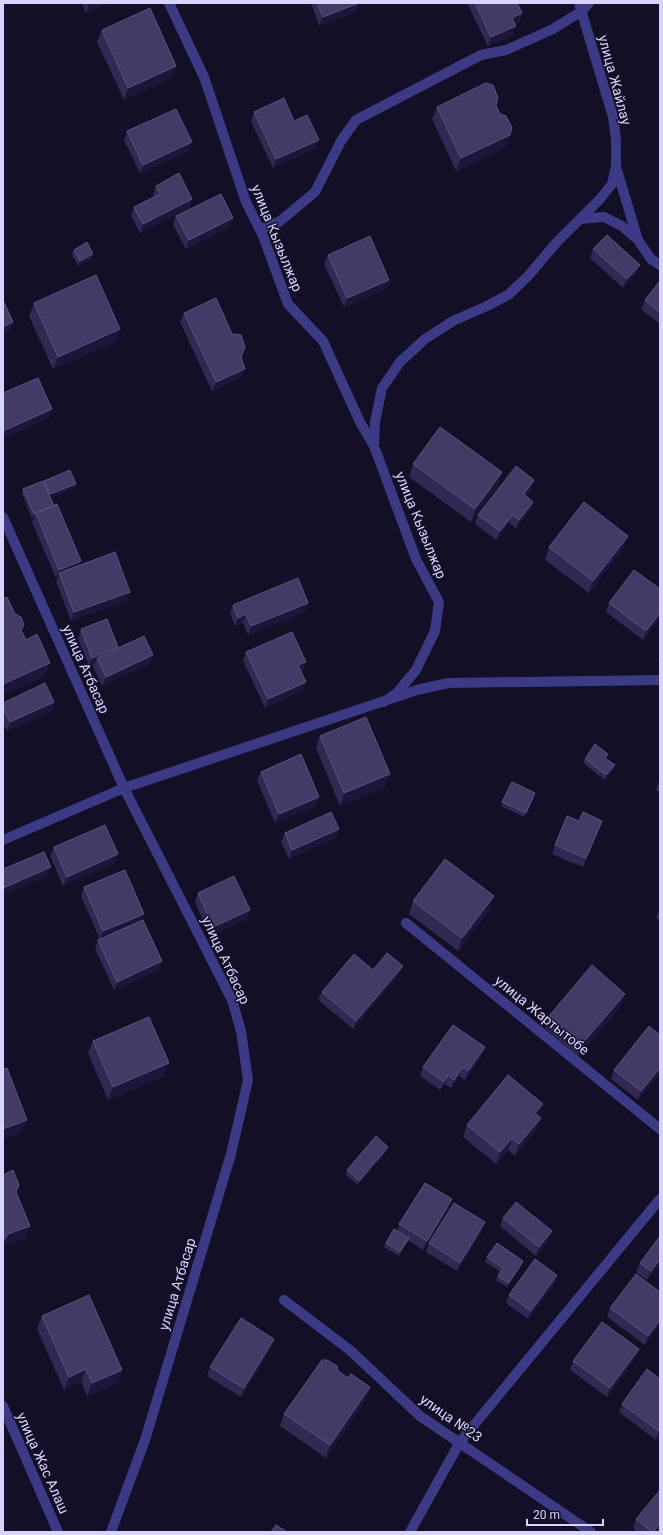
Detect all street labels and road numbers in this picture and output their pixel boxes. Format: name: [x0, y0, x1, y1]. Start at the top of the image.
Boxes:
street label: улица Жайлау: [595, 33, 635, 127]
street label: улица Кызылжар: [248, 182, 306, 294]
street label: улица Кызылжар: [392, 469, 450, 581]
street label: улица Атбасар: [59, 622, 113, 716]
street label: улица Атбасар: [199, 913, 254, 1007]
street label: улица Жартытобе: [492, 972, 592, 1058]
street label: улица Атбасар: [155, 1236, 199, 1332]
street label: улица №23: [417, 1391, 485, 1445]
street label: улица Жас Алаш: [13, 1410, 73, 1516]

